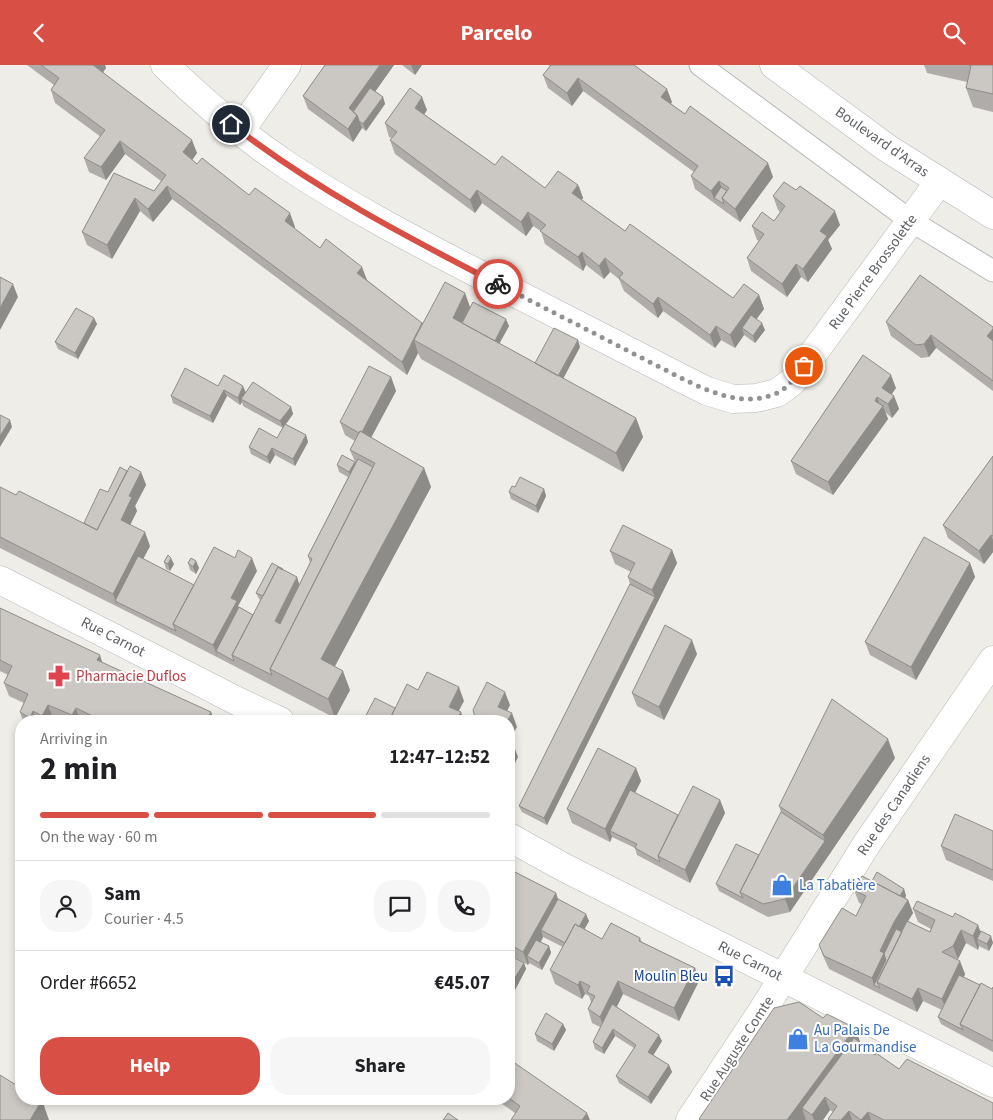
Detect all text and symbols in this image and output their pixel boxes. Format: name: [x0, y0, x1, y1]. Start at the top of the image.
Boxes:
text: Parcelo: [460, 17, 533, 49]
icon: back: [25, 19, 53, 47]
icon: search: [940, 19, 968, 47]
street label: Boulevard d'Arras: [831, 102, 933, 182]
pin: [210, 103, 252, 145]
icon: home: [217, 110, 245, 138]
street label: Rue Pierre Brossolette: [824, 210, 922, 334]
courier: [473, 259, 523, 309]
icon: bike: [484, 270, 512, 298]
pin: [783, 345, 825, 387]
icon: bag: [790, 352, 818, 380]
street label: Rue Carnot: [77, 612, 149, 662]
pharmacy icon: Pharmacie Duflos: [46, 663, 72, 689]
place label: Pharmacie Duflos: [76, 666, 186, 687]
text: Arriving in: [40, 728, 108, 750]
text: 12:47–12:52: [389, 744, 490, 771]
text: 2 min: [40, 746, 118, 792]
street label: Rue des Canadiens: [852, 750, 936, 860]
text: On the way · 60 m: [40, 826, 157, 848]
shop icon: La Tabatière: [769, 872, 795, 898]
place label: La Tabatière: [799, 875, 876, 896]
button: person: [40, 880, 92, 932]
button: chat: [374, 880, 426, 932]
button: phone: [438, 880, 490, 932]
text: Sam: [104, 881, 141, 908]
text: Courier · 4.5: [104, 908, 184, 930]
street label: Rue Carnot: [714, 936, 786, 986]
bus stop icon: Moulin Bleu: [711, 963, 737, 989]
place label: Moulin Bleu: [634, 966, 708, 987]
text: Order #6652: [40, 970, 137, 997]
text: €45.07: [434, 970, 490, 997]
street label: Rue Auguste Comte: [695, 992, 779, 1106]
place label: Au Palais De La Gourmandise: [814, 1020, 917, 1058]
shop icon: Au Palais De La Gourmandise: [785, 1026, 811, 1052]
button: Help: [40, 1037, 260, 1095]
button: Share: [270, 1037, 490, 1095]

